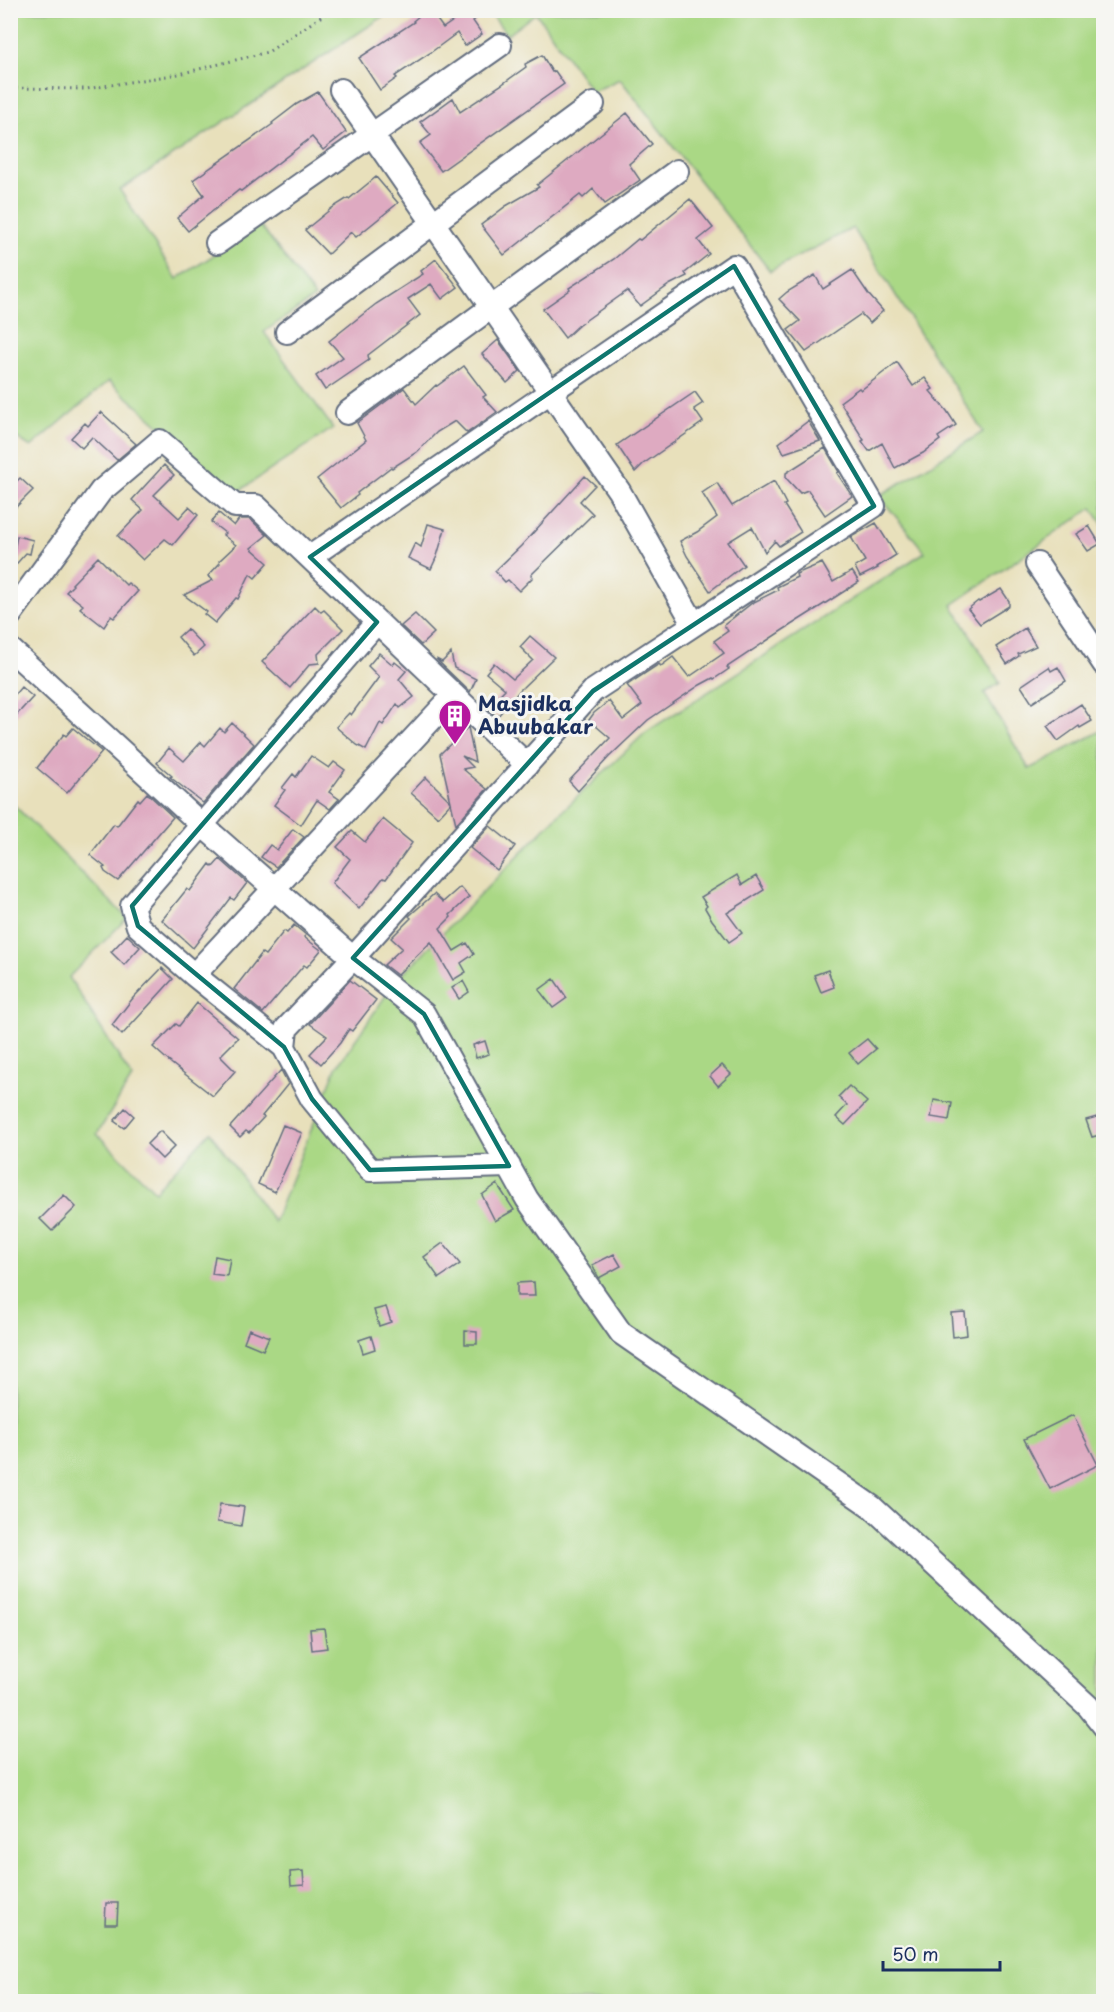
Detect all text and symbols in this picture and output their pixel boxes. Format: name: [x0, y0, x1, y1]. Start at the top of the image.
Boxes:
place label: Masjidka Abuubakar: [478, 688, 594, 741]
building icon: Masjidka Abuubakar: [437, 698, 473, 745]
scale bar: [883, 1934, 1000, 1972]
text: 50 m: [892, 1940, 939, 1967]

